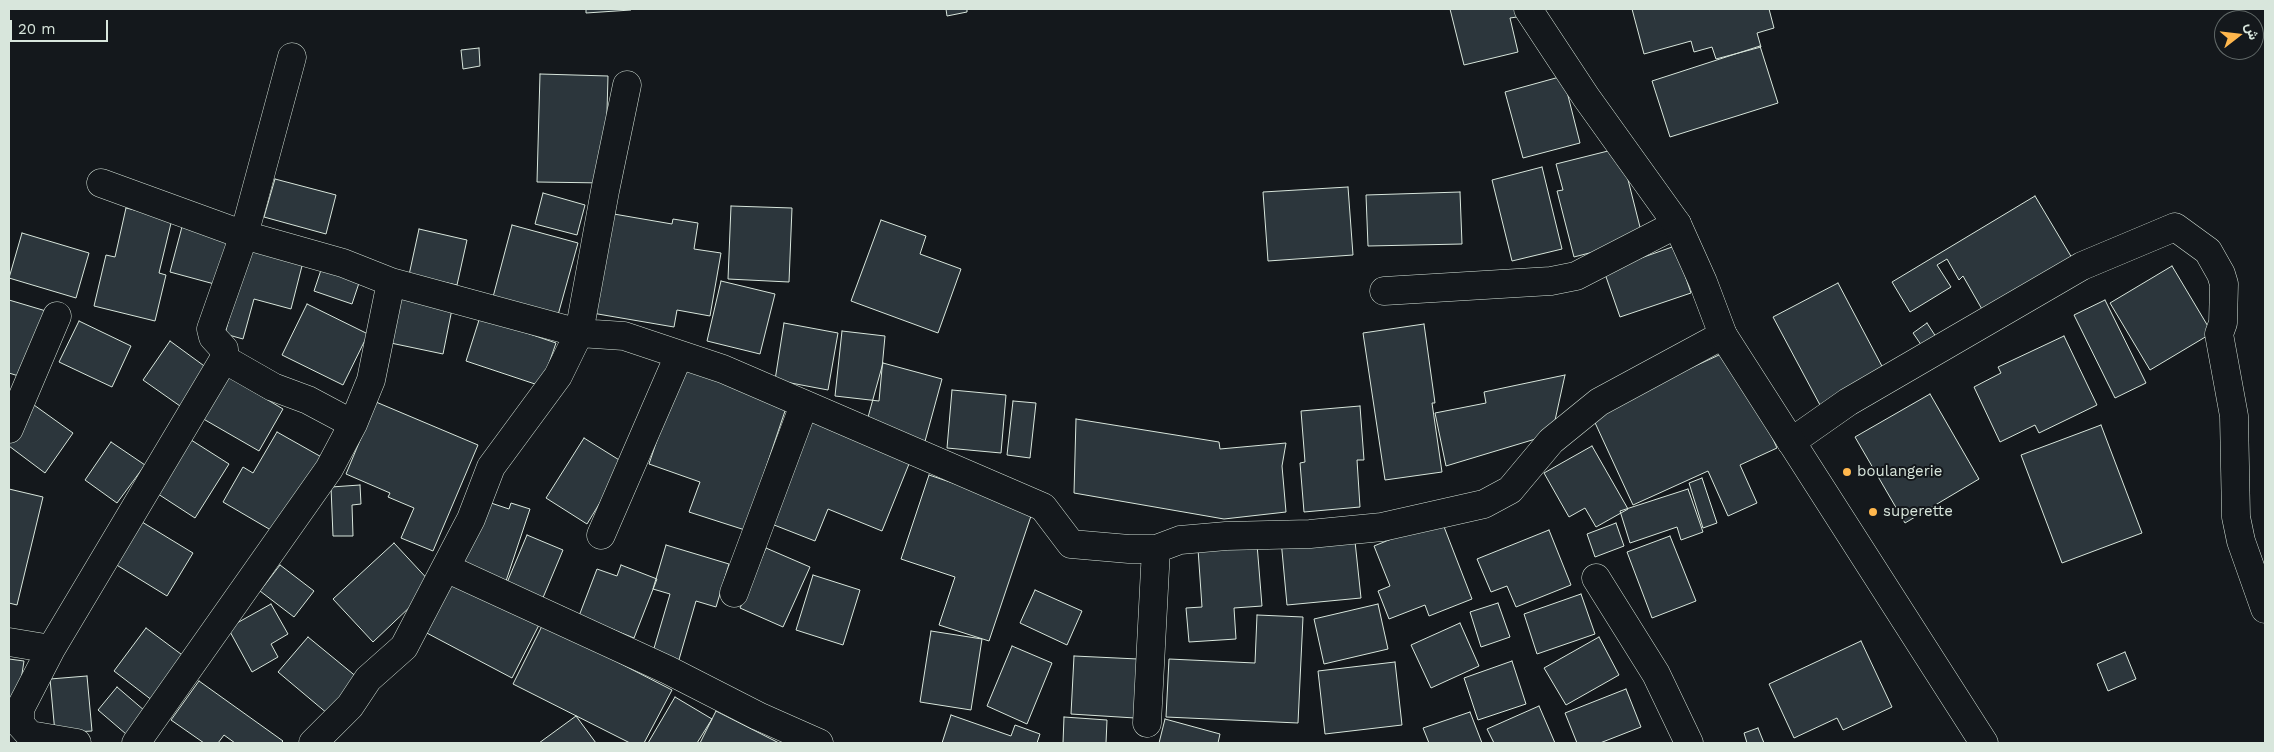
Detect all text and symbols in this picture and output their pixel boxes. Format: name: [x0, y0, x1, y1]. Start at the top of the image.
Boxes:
scale bar: [12, 10, 110, 42]
north arrow: [2214, 10, 2264, 60]
text: 20 m: [18, 20, 56, 38]
text: ش: [2242, 21, 2262, 41]
place label: boulangerie: [1857, 463, 1942, 481]
marker: boulangerie: [1841, 466, 1853, 478]
place label: superette: [1883, 503, 1953, 521]
marker: superette: [1867, 506, 1879, 518]

